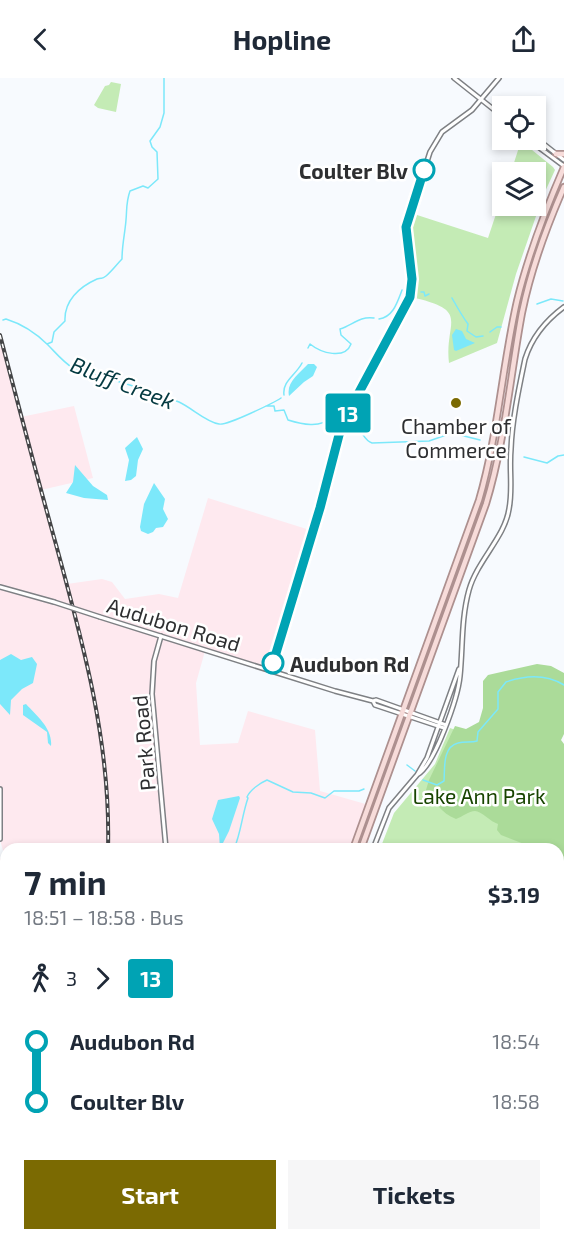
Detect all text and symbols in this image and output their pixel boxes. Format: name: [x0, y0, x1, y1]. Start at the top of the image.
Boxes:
icon: back: [24, 23, 57, 56]
text: Hopline: [233, 23, 331, 55]
icon: share: [507, 23, 540, 56]
map controls: [492, 96, 546, 216]
button: locate: [492, 96, 546, 150]
place label: Coulter Blv: [299, 158, 408, 183]
marker: Coulter Blv: [413, 159, 435, 181]
button: layers: [492, 162, 546, 216]
water label: Bluff Creek: [67, 350, 179, 414]
line badge: 13: [321, 394, 375, 432]
marker: Chamber of Commerce: [449, 396, 463, 410]
text: 13: [338, 401, 358, 426]
place label: Chamber of Commerce: [401, 413, 512, 462]
street label: Audubon Road: [104, 592, 244, 656]
place label: Audubon Rd: [290, 651, 409, 676]
marker: Audubon Rd: [262, 652, 284, 674]
street label: Park Road: [126, 694, 160, 792]
park label: Lake Ann Park: [412, 783, 546, 808]
text: 7 min: [24, 862, 107, 902]
text: $3.19: [488, 881, 540, 907]
text: 18:51 – 18:58 · Bus: [24, 905, 184, 929]
icon: walk: [24, 962, 57, 995]
icon: forward: [86, 962, 119, 995]
text: 3: [66, 966, 77, 990]
text: 13: [140, 966, 161, 991]
text: Audubon Rd: [70, 1028, 195, 1054]
text: 18:54: [492, 1029, 540, 1053]
text: Coulter Blv: [70, 1088, 184, 1114]
text: 18:58: [492, 1089, 540, 1113]
button: Start: [24, 1160, 276, 1229]
button: Tickets: [288, 1160, 540, 1229]

